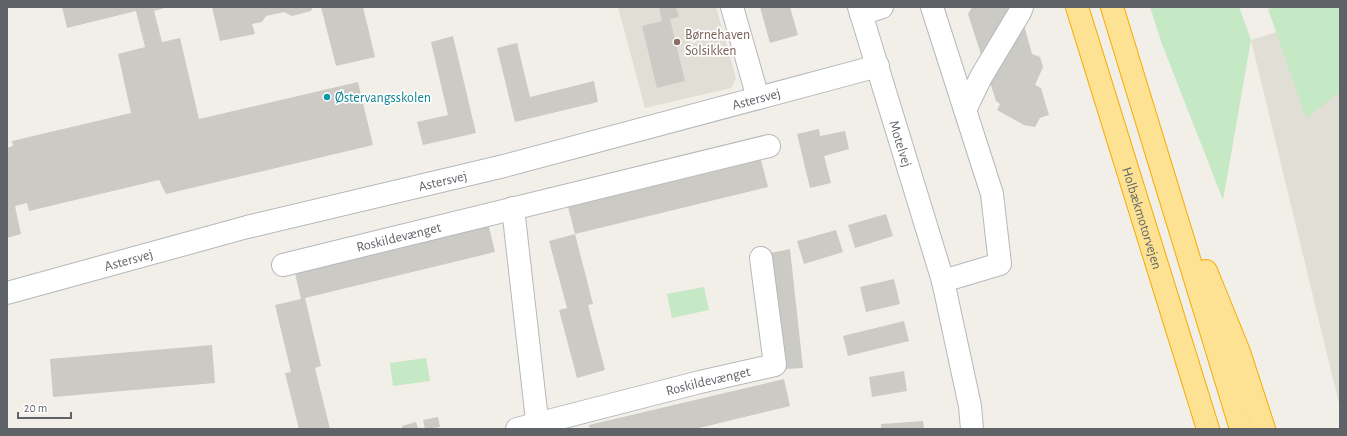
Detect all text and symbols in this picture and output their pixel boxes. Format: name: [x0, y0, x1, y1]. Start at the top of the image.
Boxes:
place label: Børnehaven Solsikken: [685, 28, 750, 58]
marker: Børnehaven Solsikken: [672, 37, 682, 47]
street label: Astersvej: [731, 86, 782, 113]
place label: Østervangsskolen: [335, 90, 431, 105]
marker: Østervangsskolen: [322, 92, 332, 102]
street label: Motelvej: [886, 119, 914, 169]
street label: Holbækmotorvejen: [1119, 166, 1164, 271]
street label: Astersvej: [417, 169, 469, 194]
street label: Roskildevænget: [355, 220, 443, 255]
street label: Astersvej: [103, 247, 155, 274]
street label: Roskildevænget: [664, 365, 752, 399]
scale bar: [18, 394, 71, 420]
text: 20 m: [24, 402, 47, 414]

